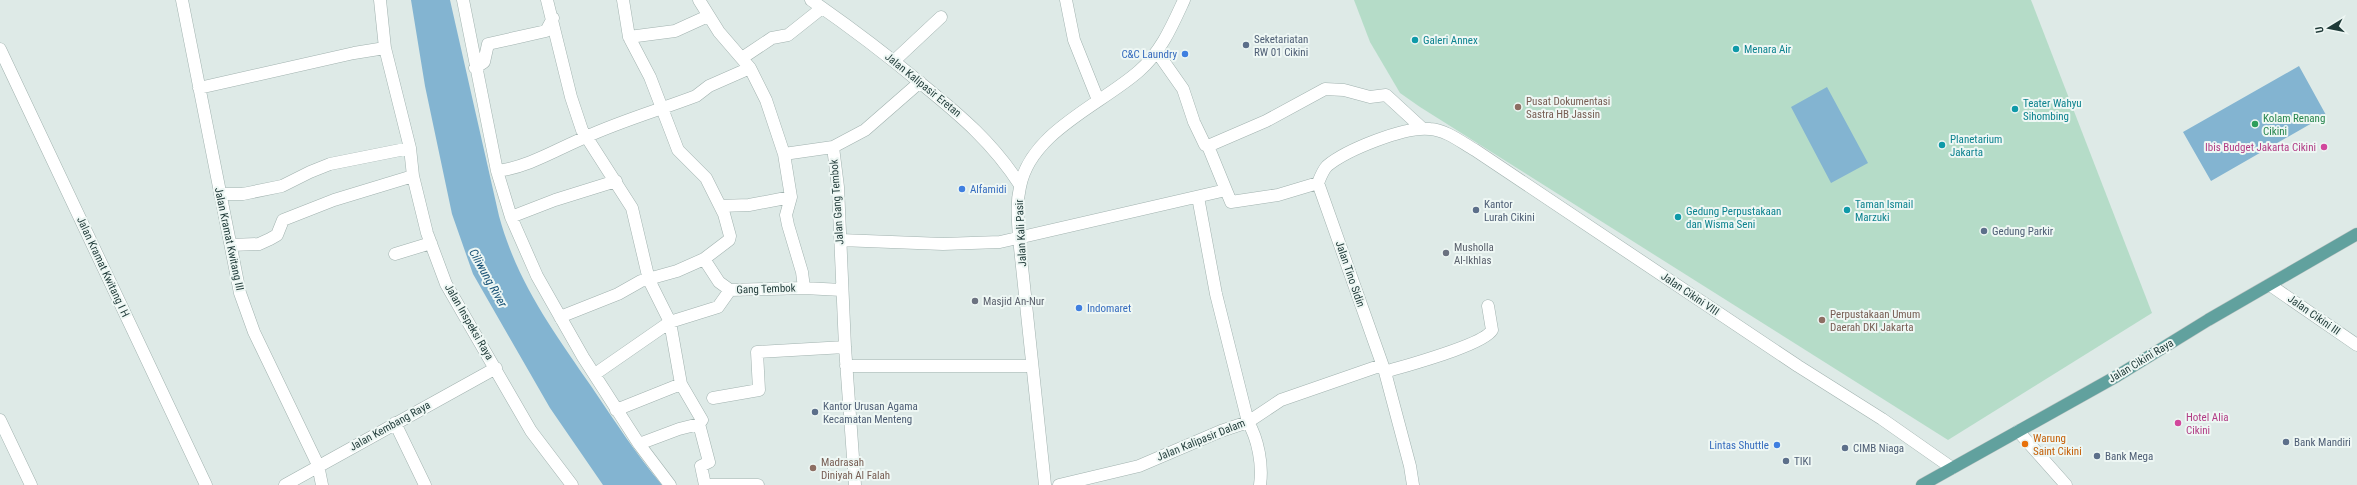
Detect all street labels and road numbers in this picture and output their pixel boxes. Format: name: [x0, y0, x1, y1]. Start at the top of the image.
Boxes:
street label: Jalan Kalipasir Eretan: [882, 50, 964, 120]
street label: Jalan Gang Tembok: [828, 159, 846, 245]
street label: Jalan Kramat Kwitang III: [212, 186, 246, 292]
street label: Jalan Kali Pasir: [1013, 198, 1029, 267]
street label: Jalan Kramat Kwitang I H: [74, 215, 132, 319]
street label: Jalan Tino Sidin: [1333, 239, 1367, 309]
street label: Jalan Cikini VIII: [1658, 270, 1722, 318]
street label: Gang Tembok: [736, 281, 796, 297]
street label: Jalan Inspeksi Raya: [442, 282, 496, 362]
street label: Jalan Cikini III: [2285, 292, 2343, 338]
street label: Jalan Cikini Raya: [2106, 336, 2176, 386]
street label: Jalan Kembang Raya: [347, 398, 433, 454]
street label: Jalan Kalipasir Dalam: [1155, 416, 1247, 464]

